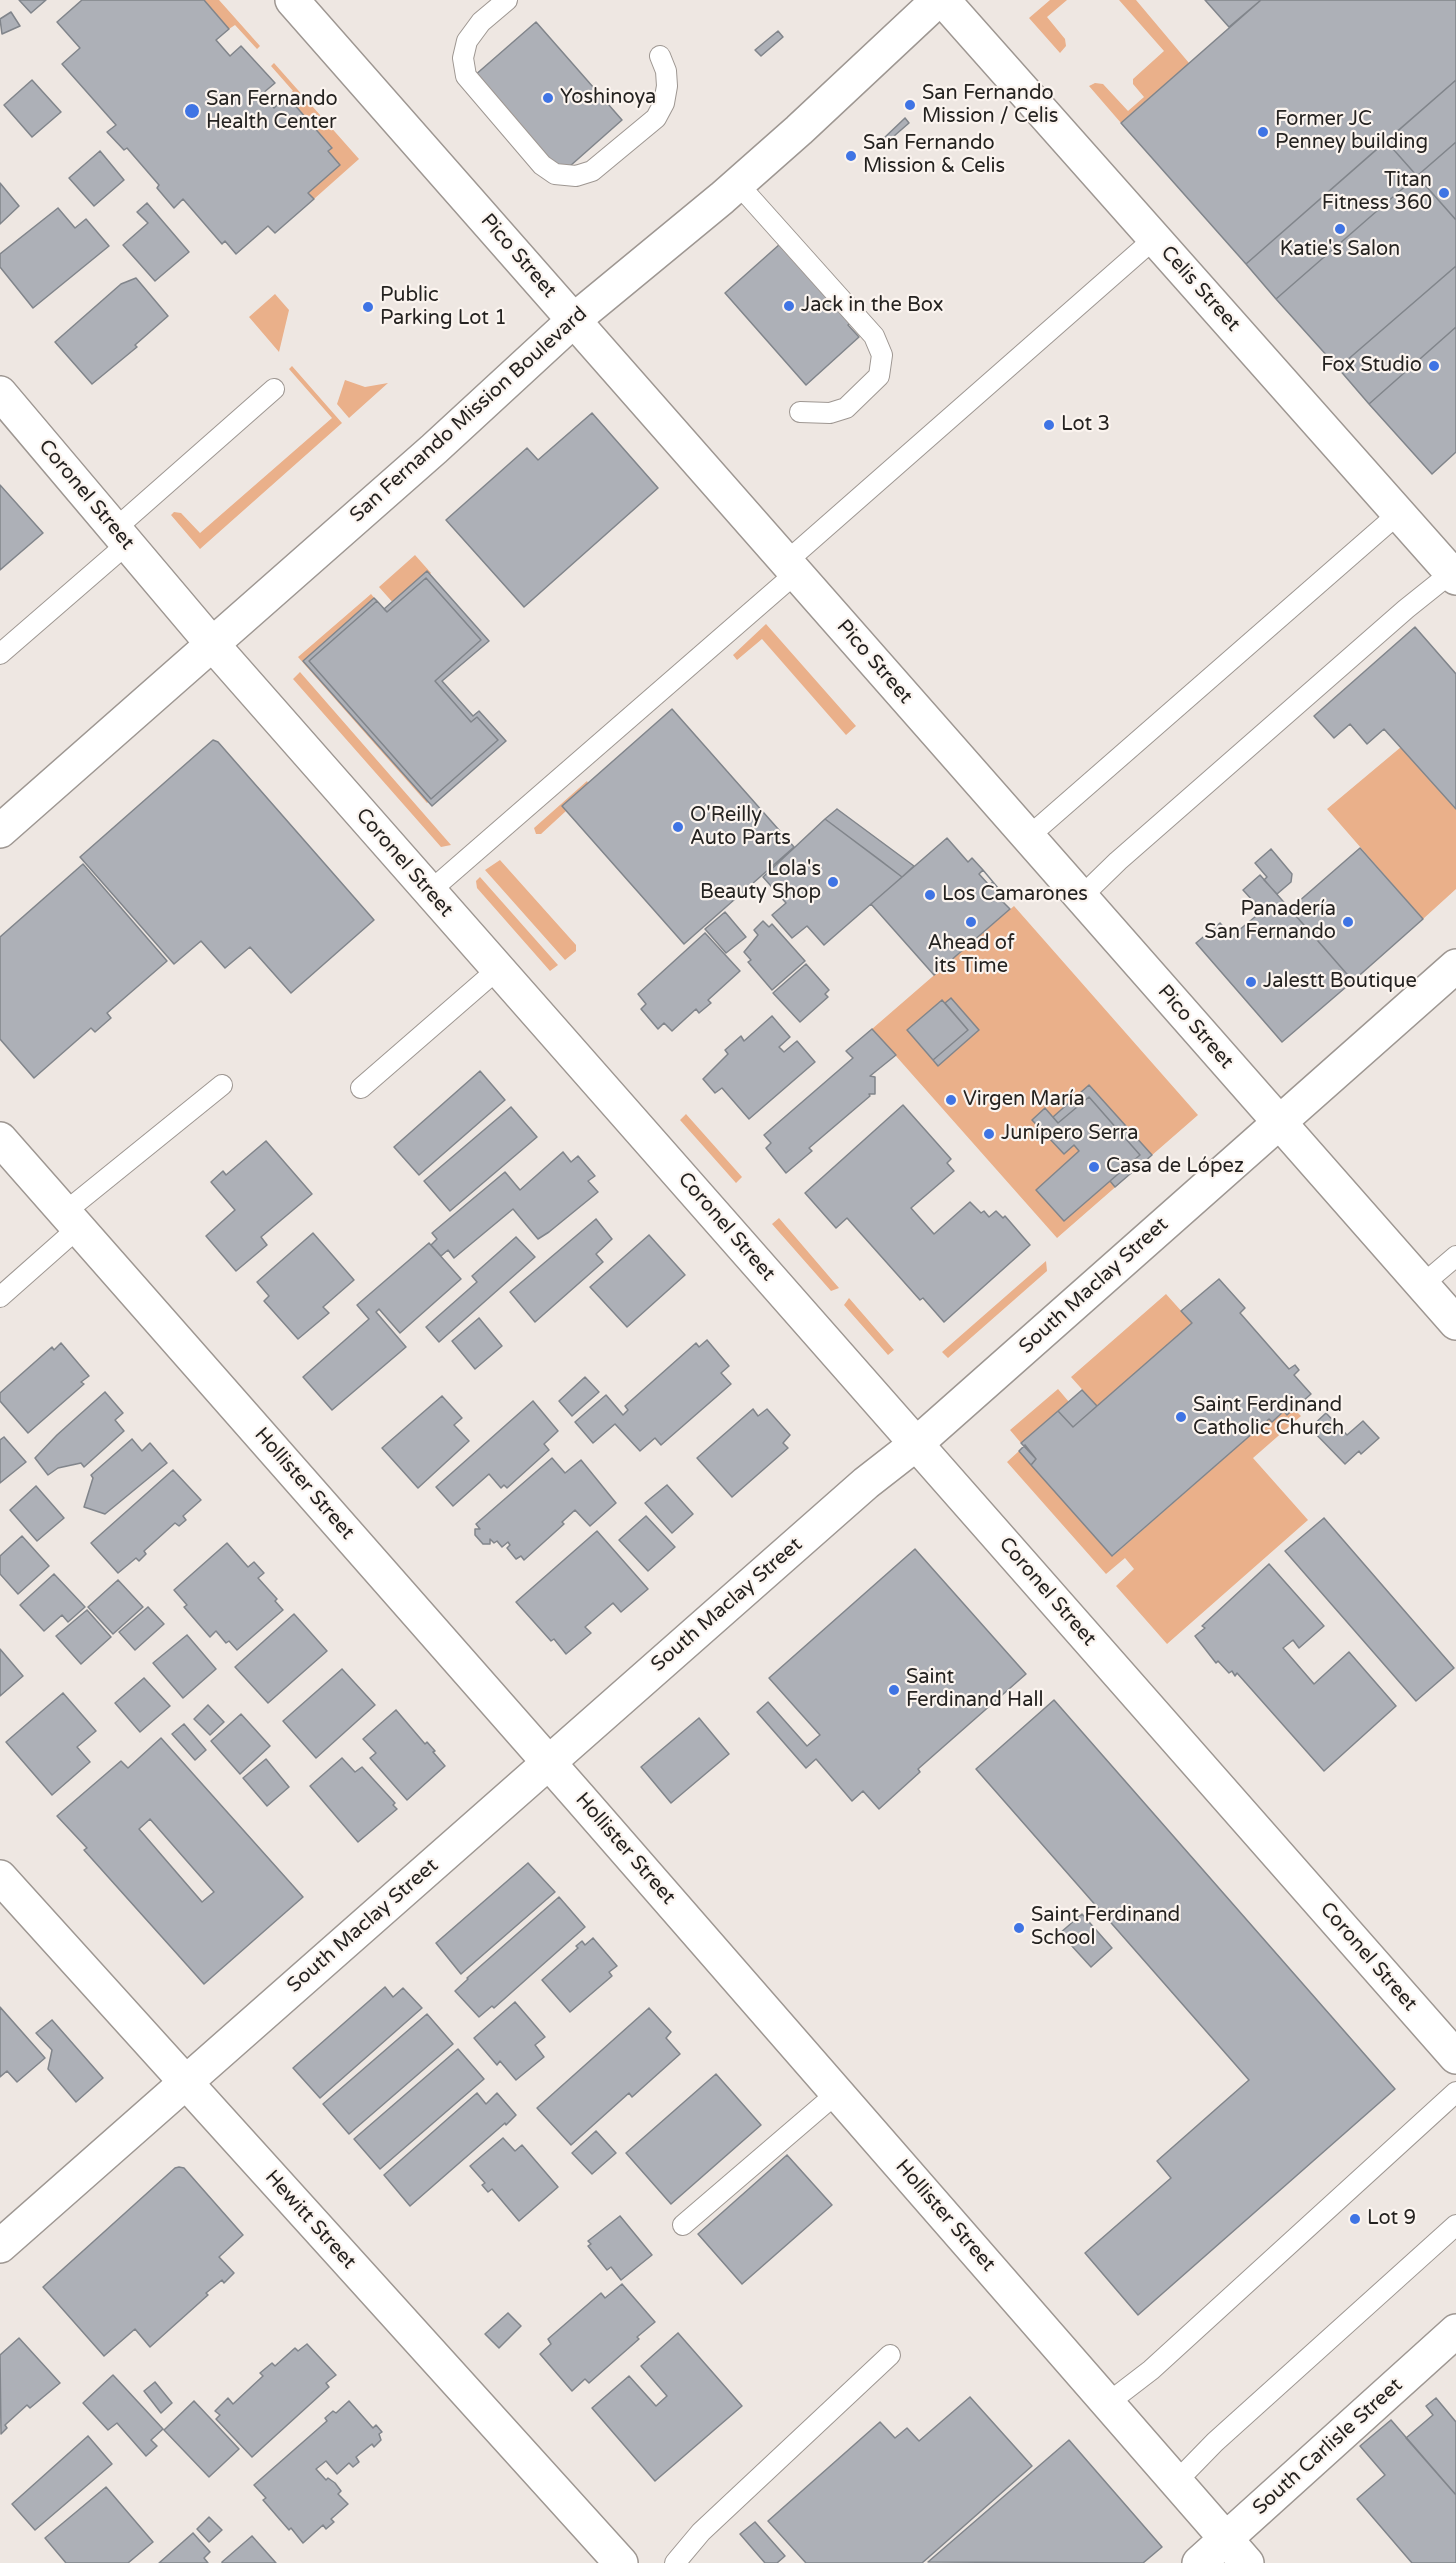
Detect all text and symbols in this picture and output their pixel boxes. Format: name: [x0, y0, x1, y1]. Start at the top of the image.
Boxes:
place label: San Fernando Mission / Celis: [922, 82, 1058, 129]
place label: Yoshinoya: [560, 86, 656, 110]
place label: San Fernando Health Center: [206, 88, 338, 135]
marker: Yoshinoya: [541, 91, 555, 105]
marker: San Fernando Mission / Celis: [903, 98, 917, 112]
marker: San Fernando Health Center: [183, 102, 201, 120]
place label: Former JC Penney building: [1275, 108, 1428, 155]
marker: Former JC Penney building: [1256, 125, 1270, 139]
place label: San Fernando Mission & Celis: [863, 132, 1005, 179]
marker: San Fernando Mission & Celis: [844, 149, 858, 163]
place label: Titan Fitness 360: [1322, 169, 1432, 216]
marker: Titan Fitness 360: [1437, 186, 1451, 200]
street label: Pico Street: [475, 209, 561, 303]
marker: Katie's Salon: [1333, 222, 1347, 236]
place label: Katie's Salon: [1280, 238, 1400, 262]
street label: Celis Street: [1155, 241, 1245, 337]
place label: Public Parking Lot 1: [380, 284, 507, 331]
place label: Jack in the Box: [801, 294, 943, 318]
marker: Jack in the Box: [782, 299, 796, 313]
marker: Public Parking Lot 1: [361, 300, 375, 314]
street label: San Fernando Mission Boulevard: [346, 302, 592, 528]
place label: Fox Studio: [1321, 354, 1422, 378]
marker: Fox Studio: [1427, 359, 1441, 373]
place label: Lot 3: [1061, 413, 1110, 437]
marker: Lot 3: [1042, 418, 1056, 432]
street label: Coronel Street: [33, 435, 139, 555]
street label: Pico Street: [831, 615, 917, 709]
street label: Coronel Street: [350, 804, 458, 922]
place label: O'Reilly Auto Parts: [690, 804, 791, 851]
marker: O'Reilly Auto Parts: [671, 820, 685, 834]
place label: Lola's Beauty Shop: [700, 858, 821, 905]
marker: Lola's Beauty Shop: [826, 875, 840, 889]
place label: Los Camarones: [942, 883, 1088, 907]
marker: Los Camarones: [923, 888, 937, 902]
place label: Panadería San Fernando: [1204, 898, 1336, 945]
marker: Ahead of its Time: [964, 915, 978, 929]
marker: Panadería San Fernando: [1341, 915, 1355, 929]
place label: Ahead of its Time: [927, 932, 1015, 979]
place label: Jalestt Boutique: [1263, 970, 1417, 994]
marker: Jalestt Boutique: [1244, 975, 1258, 989]
street label: Pico Street: [1152, 980, 1238, 1074]
place label: Virgen María: [963, 1088, 1085, 1112]
marker: Virgen María: [944, 1093, 958, 1107]
place label: Junípero Serra: [1001, 1122, 1139, 1146]
marker: Junípero Serra: [982, 1127, 996, 1141]
place label: Casa de López: [1106, 1155, 1244, 1179]
marker: Casa de López: [1087, 1160, 1101, 1174]
street label: Coronel Street: [672, 1168, 780, 1286]
street label: South Maclay Street: [1015, 1213, 1173, 1359]
place label: Saint Ferdinand Catholic Church: [1193, 1394, 1344, 1441]
marker: Saint Ferdinand Catholic Church: [1174, 1410, 1188, 1424]
street label: Hollister Street: [249, 1423, 359, 1545]
street label: South Maclay Street: [647, 1533, 807, 1677]
street label: Coronel Street: [993, 1533, 1101, 1651]
place label: Saint Ferdinand Hall: [906, 1666, 1043, 1713]
marker: Saint Ferdinand Hall: [887, 1683, 901, 1697]
street label: Hollister Street: [570, 1788, 680, 1910]
street label: South Maclay Street: [283, 1854, 443, 1998]
street label: Coronel Street: [1314, 1898, 1422, 2016]
place label: Saint Ferdinand School: [1031, 1904, 1180, 1951]
marker: Saint Ferdinand School: [1012, 1921, 1026, 1935]
street label: Hollister Street: [890, 2155, 1000, 2277]
street label: Hewitt Street: [259, 2166, 361, 2274]
place label: Lot 9: [1367, 2207, 1416, 2231]
marker: Lot 9: [1348, 2212, 1362, 2226]
street label: South Carlisle Street: [1248, 2374, 1408, 2520]

